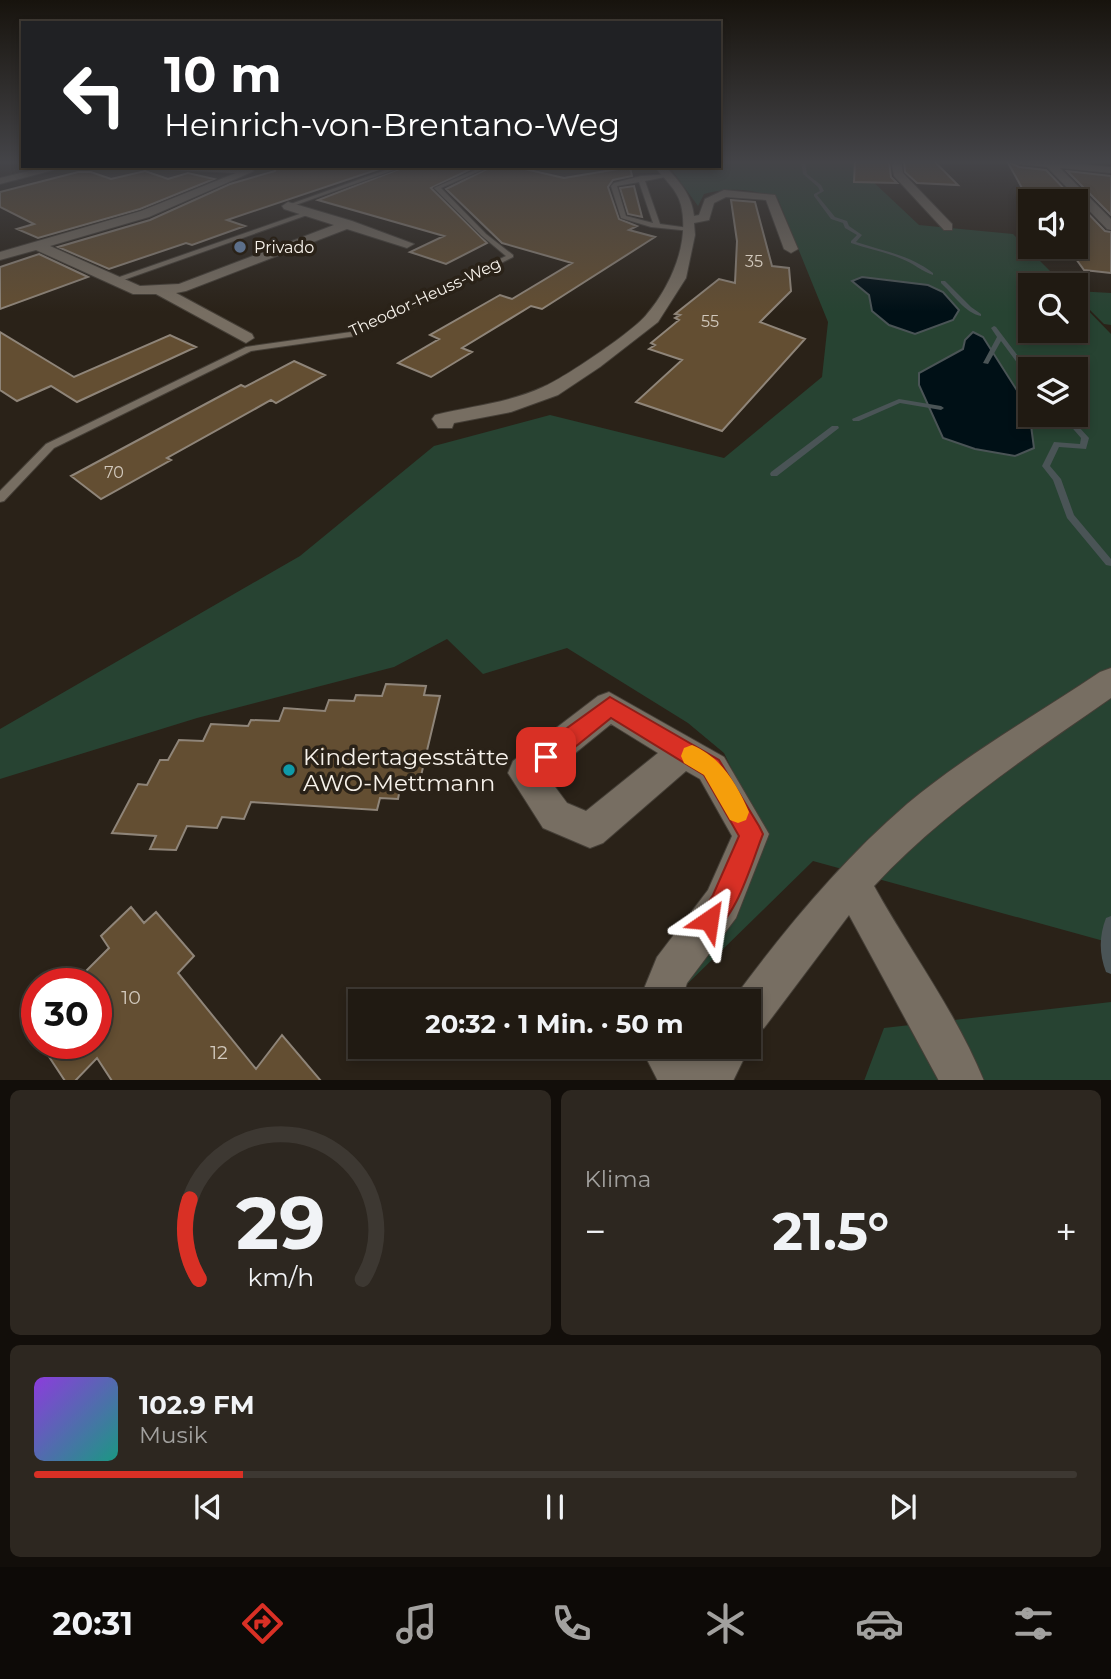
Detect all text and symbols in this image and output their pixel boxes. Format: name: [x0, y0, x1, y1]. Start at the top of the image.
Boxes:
text: 10 m: [164, 45, 282, 104]
icon: left: [49, 49, 140, 140]
text: Heinrich-von-Brentano-Weg: [164, 105, 620, 144]
map controls: [1018, 189, 1088, 427]
button: sound: [1018, 189, 1088, 259]
place label: Privado: [254, 238, 314, 257]
marker: Privado: [232, 239, 248, 255]
house number: 35: [745, 252, 763, 271]
street label: Theodor-Heuss-Weg: [346, 253, 504, 341]
button: search: [1018, 273, 1088, 343]
house number: 55: [701, 312, 719, 331]
button: layers: [1018, 357, 1088, 427]
house number: 70: [104, 463, 124, 482]
pin: [516, 727, 576, 787]
icon: arrive: [527, 738, 565, 776]
place label: Kindertagesstätte AWO-Mettmann: [303, 743, 509, 797]
marker: Kindertagesstätte AWO-Mettmann: [281, 762, 297, 778]
position arrow: [672, 883, 746, 957]
speed limit sign: 30: [21, 968, 112, 1059]
house number: 10: [121, 986, 141, 1009]
text: 20:32 · 1 Min. · 50 m: [425, 1008, 684, 1040]
house number: 12: [210, 1041, 228, 1064]
text: Klima: [585, 1165, 651, 1193]
text: 29: [236, 1179, 325, 1267]
text: 21.5°: [772, 1200, 889, 1263]
text: −: [585, 1208, 606, 1255]
text: +: [1055, 1208, 1077, 1255]
text: km/h: [247, 1261, 314, 1291]
text: 102.9 FM: [139, 1389, 255, 1421]
text: Musik: [139, 1421, 208, 1449]
icon: previous: [189, 1488, 227, 1526]
icon: pause: [536, 1488, 574, 1526]
icon: next: [884, 1488, 922, 1526]
icon: directions: [238, 1599, 287, 1648]
icon: music: [392, 1599, 441, 1648]
icon: phone: [547, 1599, 596, 1648]
icon: climate: [701, 1599, 750, 1648]
icon: car: [855, 1599, 904, 1648]
icon: filters: [1009, 1599, 1058, 1648]
text: 20:31: [53, 1604, 133, 1643]

